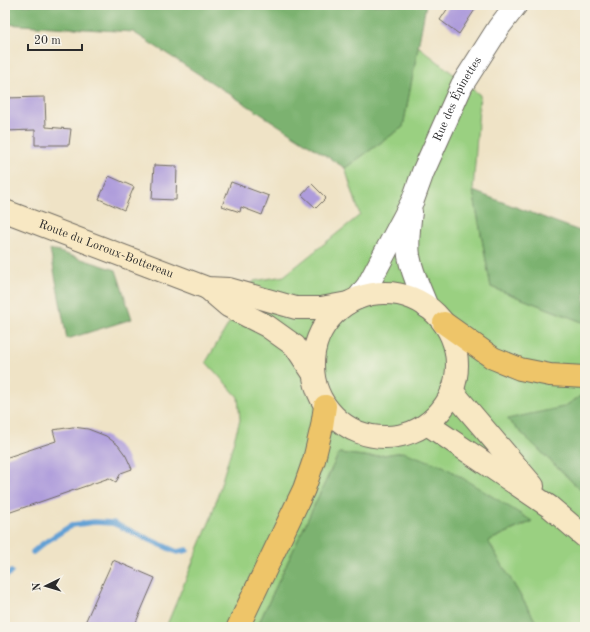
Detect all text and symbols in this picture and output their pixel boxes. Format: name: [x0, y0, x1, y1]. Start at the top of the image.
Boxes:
scale bar: [28, 26, 82, 52]
text: 20 m: [34, 35, 61, 47]
street label: Rue des Épinettes: [431, 55, 484, 143]
street label: Route du Loroux-Bottereau: [37, 218, 175, 281]
north arrow: [26, 566, 66, 606]
text: N: [32, 581, 43, 591]

